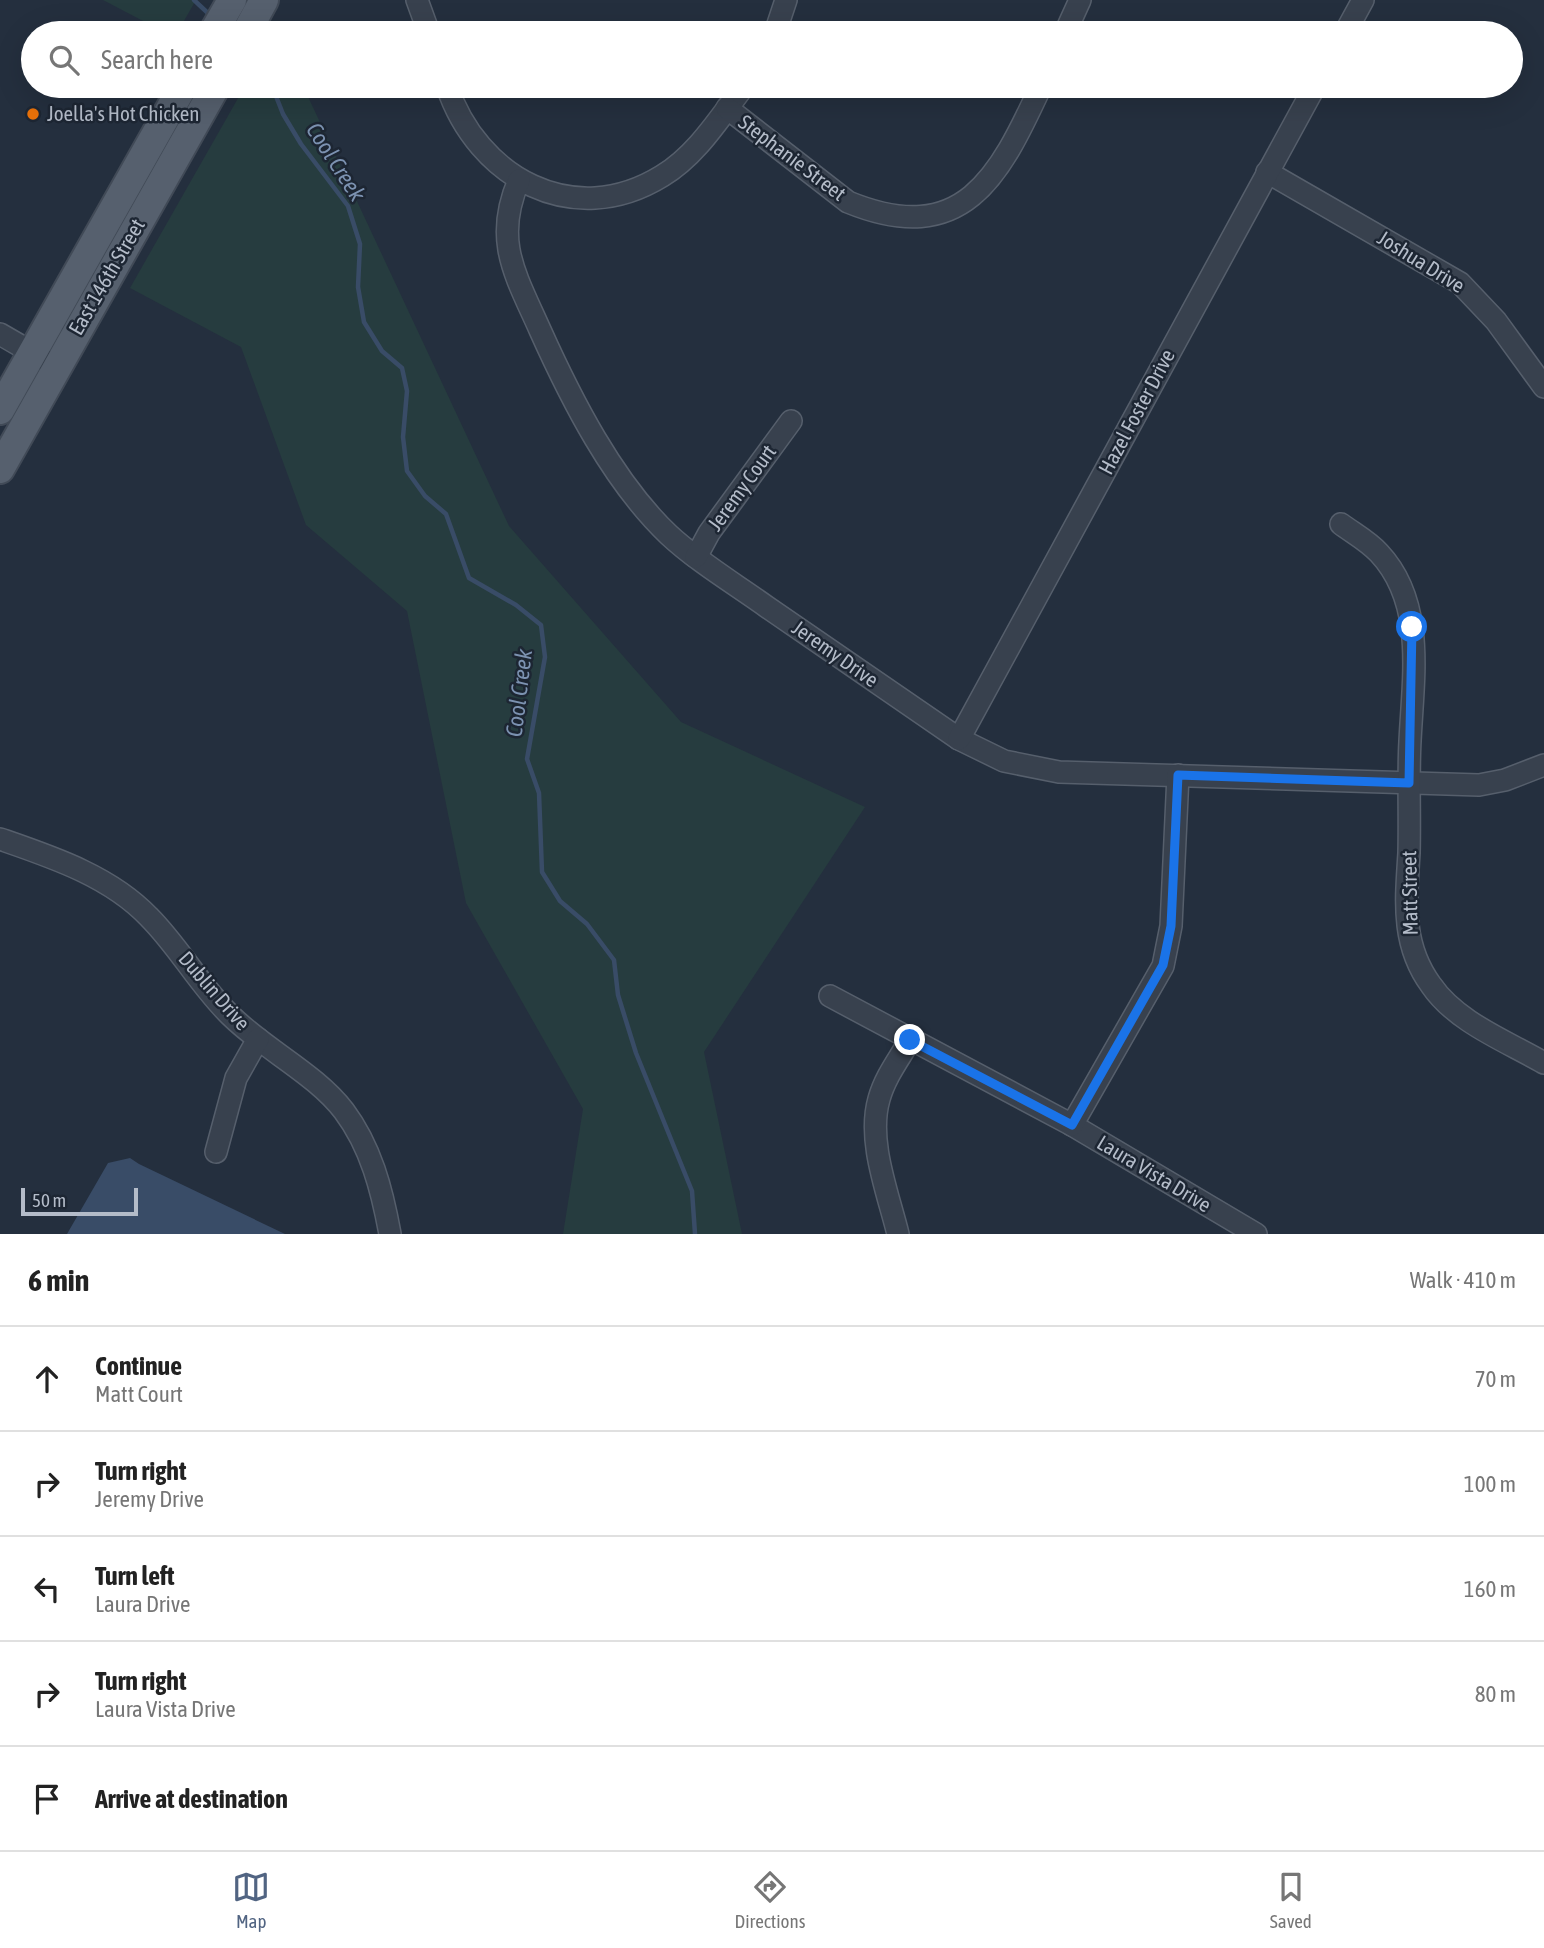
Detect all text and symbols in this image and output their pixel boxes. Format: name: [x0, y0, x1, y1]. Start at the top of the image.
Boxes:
search box: [21, 21, 1523, 98]
icon: search: [45, 41, 83, 79]
text: Search here: [101, 45, 213, 75]
place label: Joella's Hot Chicken: [47, 101, 200, 125]
marker: Joella's Hot Chicken: [25, 106, 41, 122]
street label: Stephanie Street: [734, 109, 851, 205]
water label: Cool Creek: [301, 118, 371, 207]
street label: East 146th Street: [63, 214, 149, 339]
street label: Joshua Drive: [1374, 225, 1469, 297]
street label: Hazel Foster Drive: [1093, 345, 1179, 478]
street label: Jeremy Court: [702, 440, 780, 535]
route start: [1396, 611, 1427, 642]
street label: Jeremy Drive: [788, 615, 883, 692]
water label: Cool Creek: [501, 647, 537, 738]
street label: Matt Street: [1396, 850, 1422, 936]
street label: Dublin Drive: [174, 946, 255, 1034]
route end: [894, 1024, 925, 1055]
street label: Laura Vista Drive: [1093, 1130, 1216, 1217]
scale bar: [21, 1185, 138, 1217]
text: 50 m: [32, 1189, 66, 1211]
text: 6 min: [28, 1263, 89, 1297]
text: Walk · 410 m: [1410, 1267, 1516, 1293]
text: Continue: [95, 1351, 182, 1381]
icon: ahead: [28, 1360, 66, 1398]
text: 70 m: [1475, 1366, 1516, 1392]
text: Matt Court: [95, 1381, 183, 1407]
text: Turn right: [95, 1456, 186, 1486]
icon: right: [28, 1465, 66, 1503]
text: 100 m: [1464, 1471, 1516, 1497]
text: Jeremy Drive: [95, 1486, 204, 1512]
text: Turn left: [95, 1561, 175, 1591]
icon: left: [28, 1570, 66, 1608]
text: 160 m: [1464, 1576, 1516, 1602]
text: Laura Drive: [95, 1591, 191, 1617]
text: Turn right: [95, 1666, 186, 1696]
icon: right: [28, 1675, 66, 1713]
text: 80 m: [1475, 1681, 1516, 1707]
text: Laura Vista Drive: [95, 1696, 236, 1722]
icon: arrive: [28, 1780, 66, 1818]
text: Arrive at destination: [95, 1784, 288, 1814]
tab: Map: [232, 1868, 270, 1932]
tab: Directions: [735, 1868, 805, 1932]
tab: Saved: [1270, 1868, 1312, 1932]

